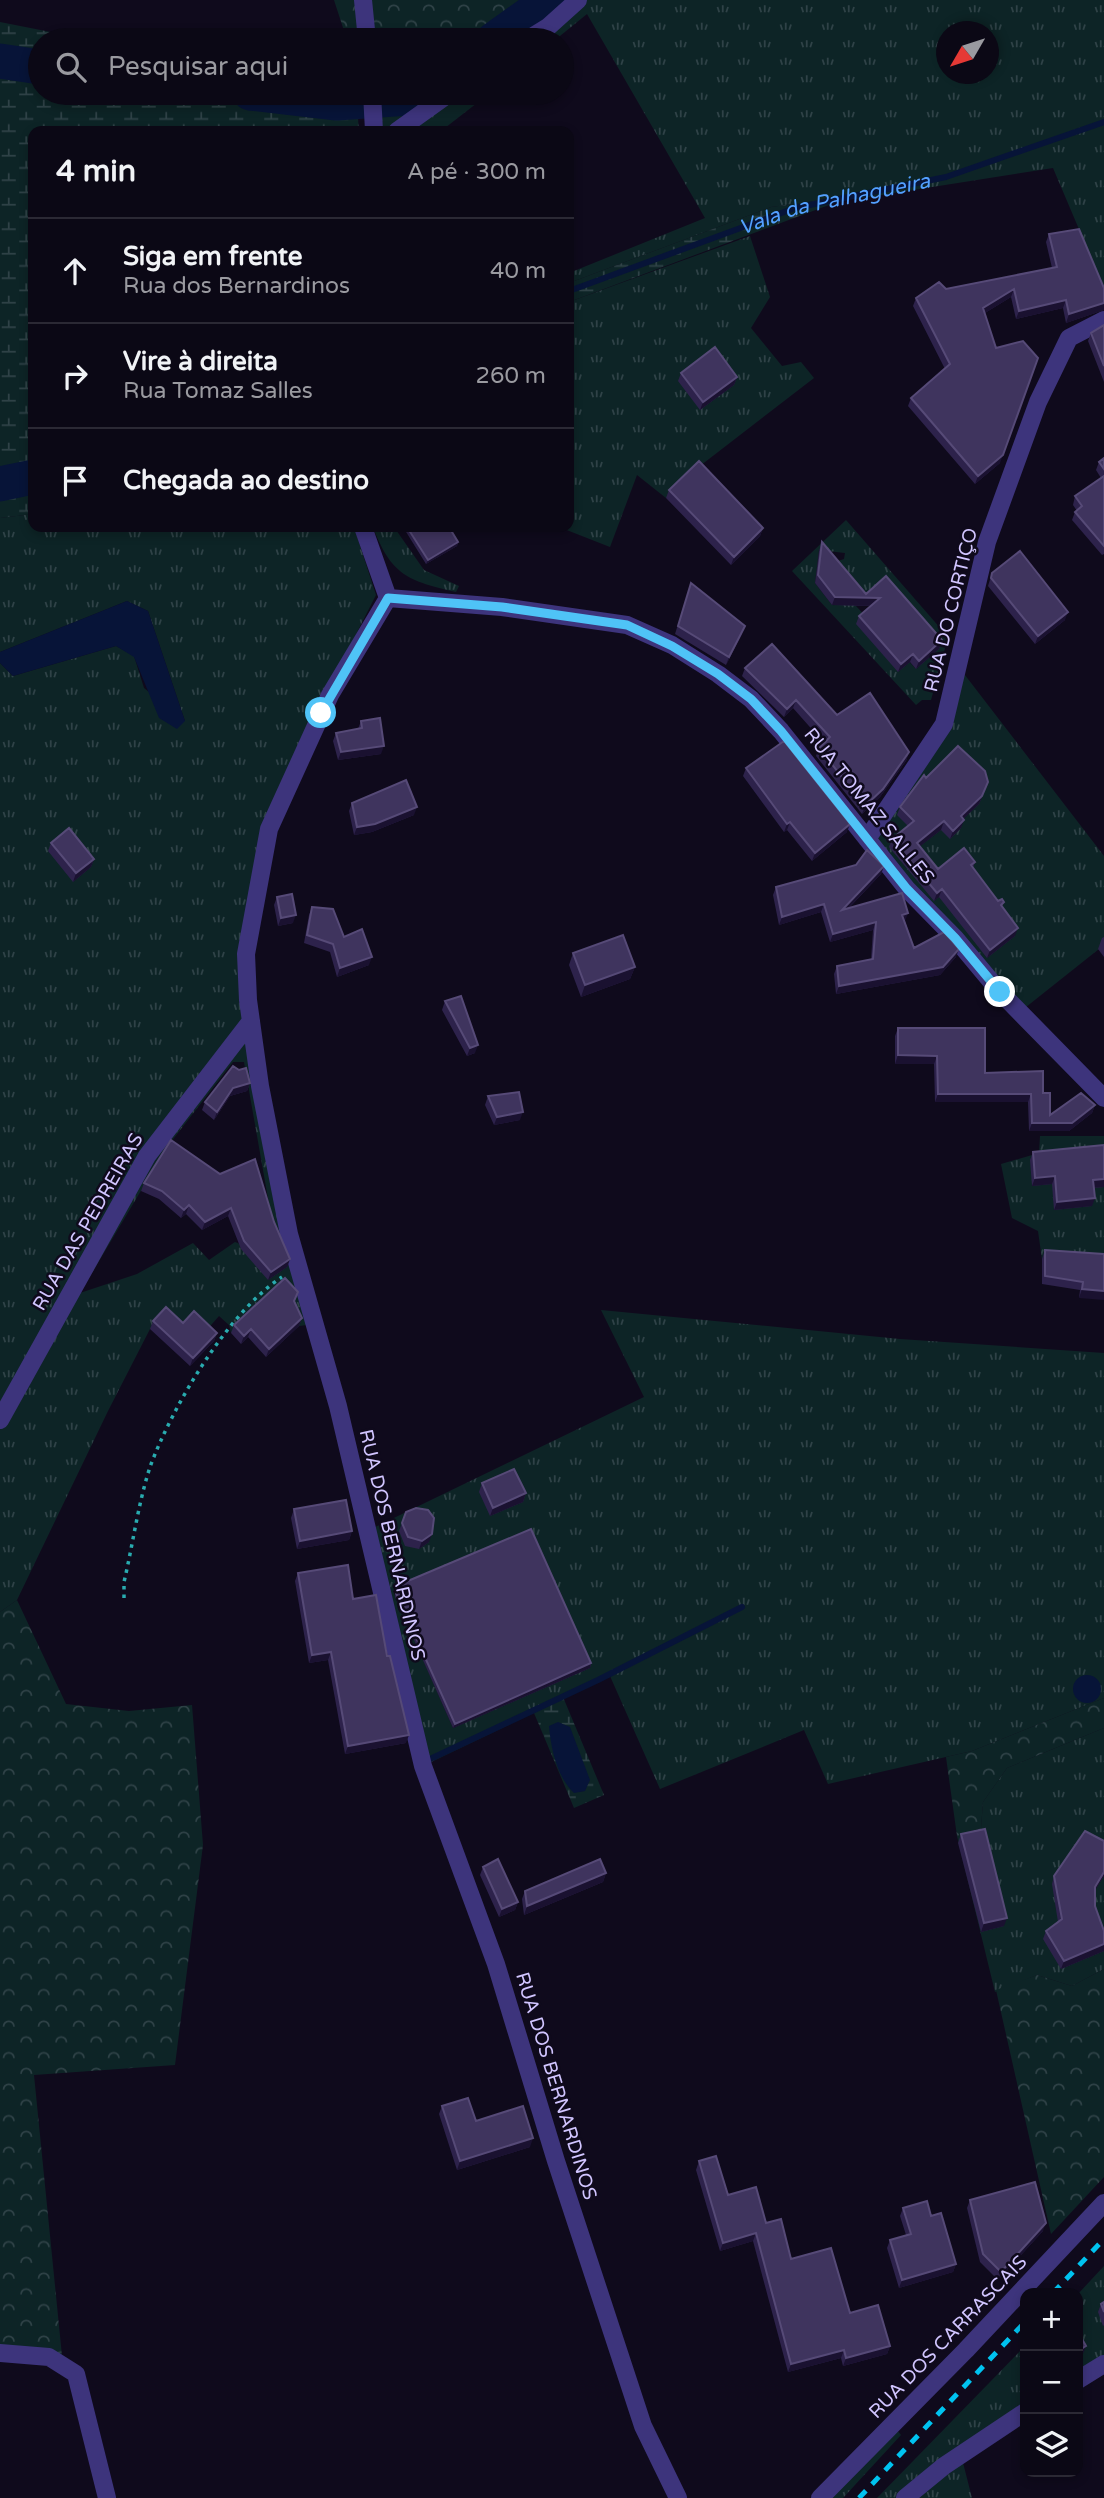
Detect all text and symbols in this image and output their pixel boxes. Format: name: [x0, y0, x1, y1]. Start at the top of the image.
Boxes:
north arrow: [936, 21, 999, 84]
search box: [28, 28, 574, 105]
icon: search: [52, 48, 90, 86]
text: Pesquisar aqui: [108, 51, 288, 82]
text: 4 min: [56, 153, 136, 190]
text: A pé · 300 m: [407, 158, 546, 186]
water label: Vala da Palhagueira: [735, 168, 933, 240]
text: Siga em frente: [123, 241, 303, 272]
icon: ahead: [56, 252, 94, 290]
text: 40 m: [490, 257, 546, 285]
text: Rua dos Bernardinos: [123, 272, 350, 300]
text: Vire à direita: [123, 346, 278, 377]
icon: right: [56, 357, 94, 395]
text: 260 m: [476, 362, 546, 390]
text: Rua Tomaz Salles: [123, 377, 313, 405]
icon: arrive: [56, 462, 94, 500]
text: Chegada ao destino: [123, 465, 369, 496]
street label: RUA DO CORTIÇO: [920, 526, 982, 694]
route start: [305, 697, 336, 728]
street label: RUA TOMAZ SALLES: [799, 724, 939, 888]
route end: [984, 976, 1015, 1007]
street label: RUA DAS PEDREIRAS: [28, 1129, 148, 1315]
street label: RUA DOS BERNARDINOS: [355, 1427, 429, 1663]
street label: RUA DOS BERNARDINOS: [511, 1970, 601, 2202]
street label: RUA DOS CARRASCAIS: [864, 2251, 1032, 2423]
map controls: [1020, 2288, 1083, 2477]
button: +: [1020, 2288, 1083, 2351]
button: −: [1020, 2351, 1083, 2414]
button: layers: [1020, 2414, 1083, 2477]

